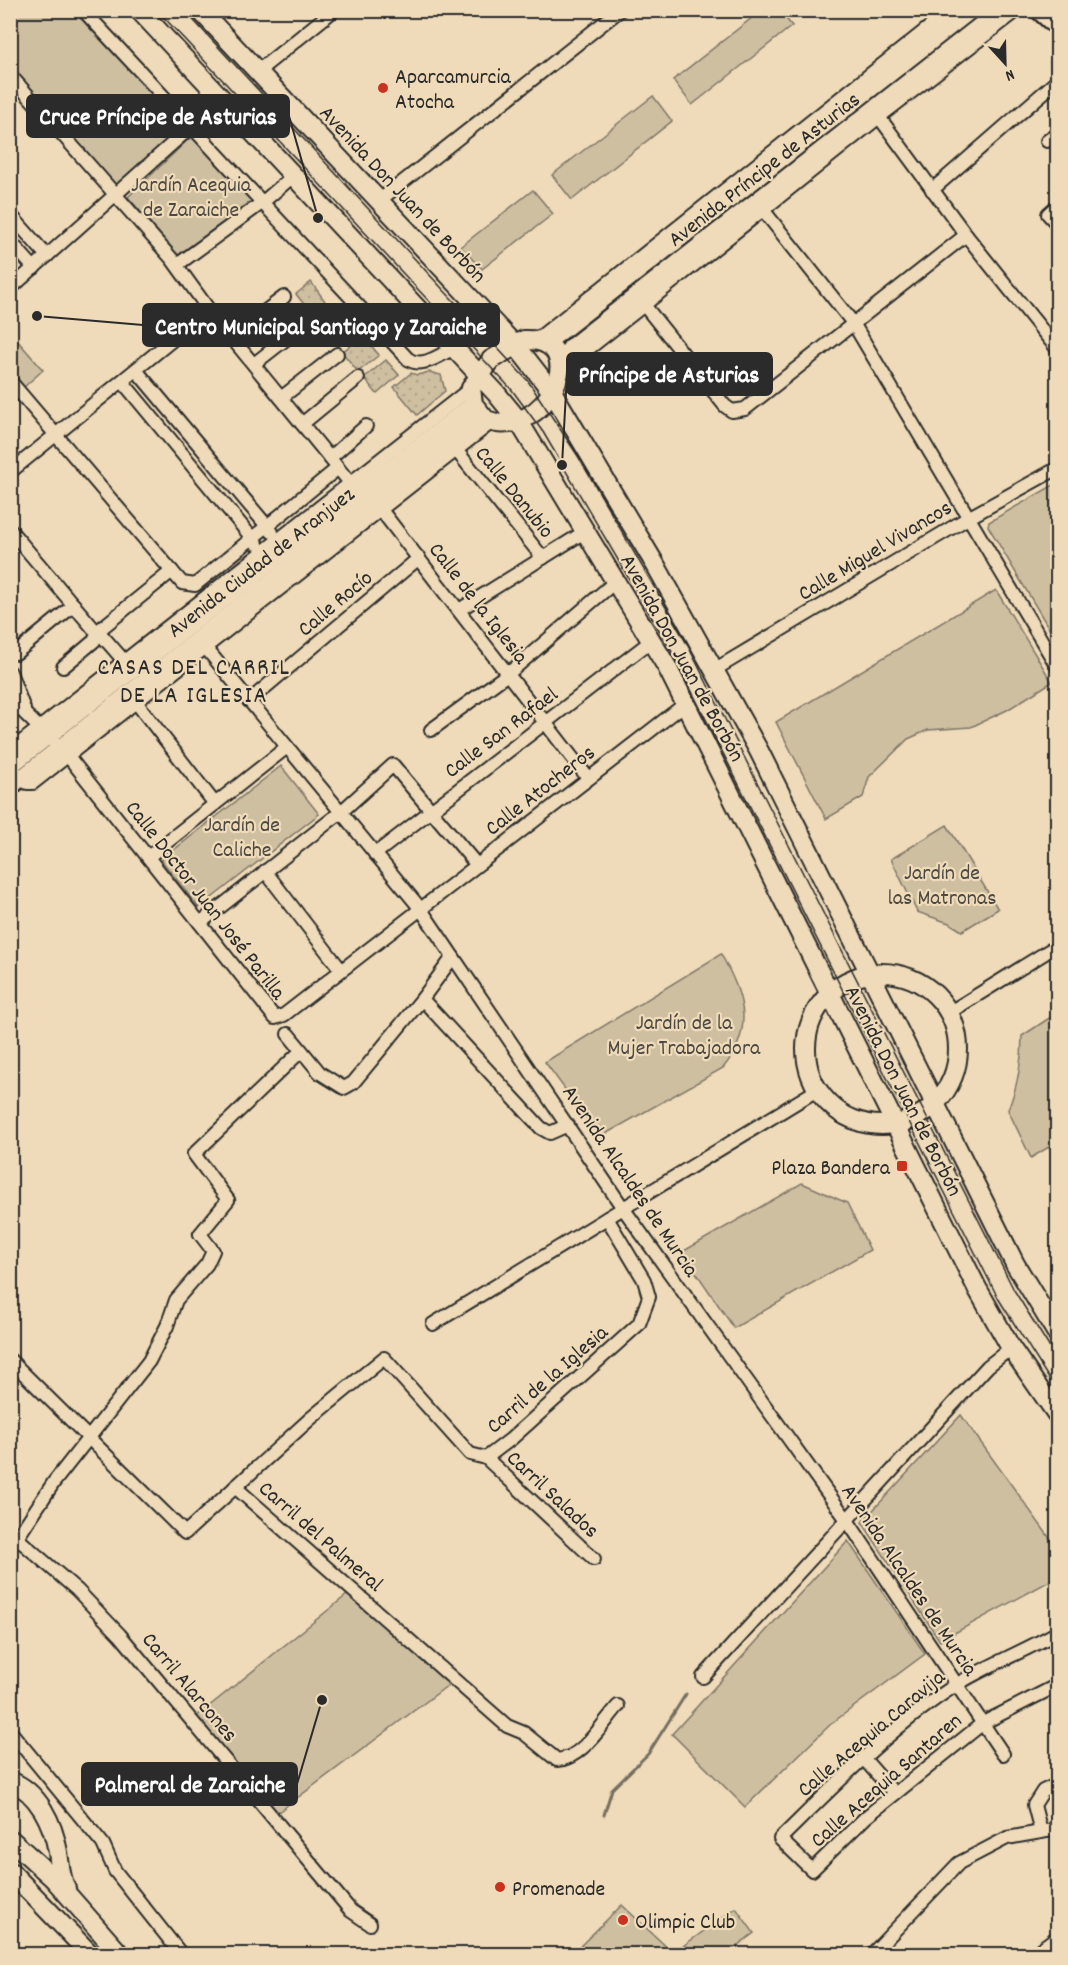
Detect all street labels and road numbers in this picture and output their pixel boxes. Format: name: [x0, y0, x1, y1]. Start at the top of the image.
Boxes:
street label: Avenida Príncipe de Asturias: [662, 86, 868, 256]
street label: Avenida Don Juan de Borbón: [311, 100, 492, 291]
street label: Calle Danubio: [466, 440, 560, 546]
street label: Avenida Ciudad de Aranjuez: [162, 480, 363, 647]
street label: Calle Miguel Vivancos: [793, 494, 959, 610]
street label: Calle de la Iglesia: [420, 537, 535, 672]
street label: Avenida Don Juan de Borbón: [611, 549, 751, 768]
street label: Calle Rocío: [292, 564, 381, 645]
street label: Calle San Rafael: [439, 681, 566, 787]
street label: Calle Atocheros: [480, 739, 603, 845]
street label: Calle Doctor Juan José Parilla: [116, 795, 292, 1008]
street label: Avenida Don Juan de Borbón: [835, 981, 969, 1202]
street label: Avenida Alcaldes de Murcia: [553, 1080, 705, 1285]
street label: Carril de la Iglesia: [481, 1319, 616, 1442]
street label: Carril Salados: [498, 1444, 605, 1547]
street label: Carril del Palmeral: [251, 1475, 389, 1601]
street label: Avenida Alcaldes de Murcia: [832, 1479, 984, 1684]
street label: Carril Alarcones: [133, 1626, 244, 1750]
street label: Calle Acequia Caravija: [792, 1663, 953, 1806]
street label: Calle Acequia Santaren: [805, 1707, 970, 1856]

